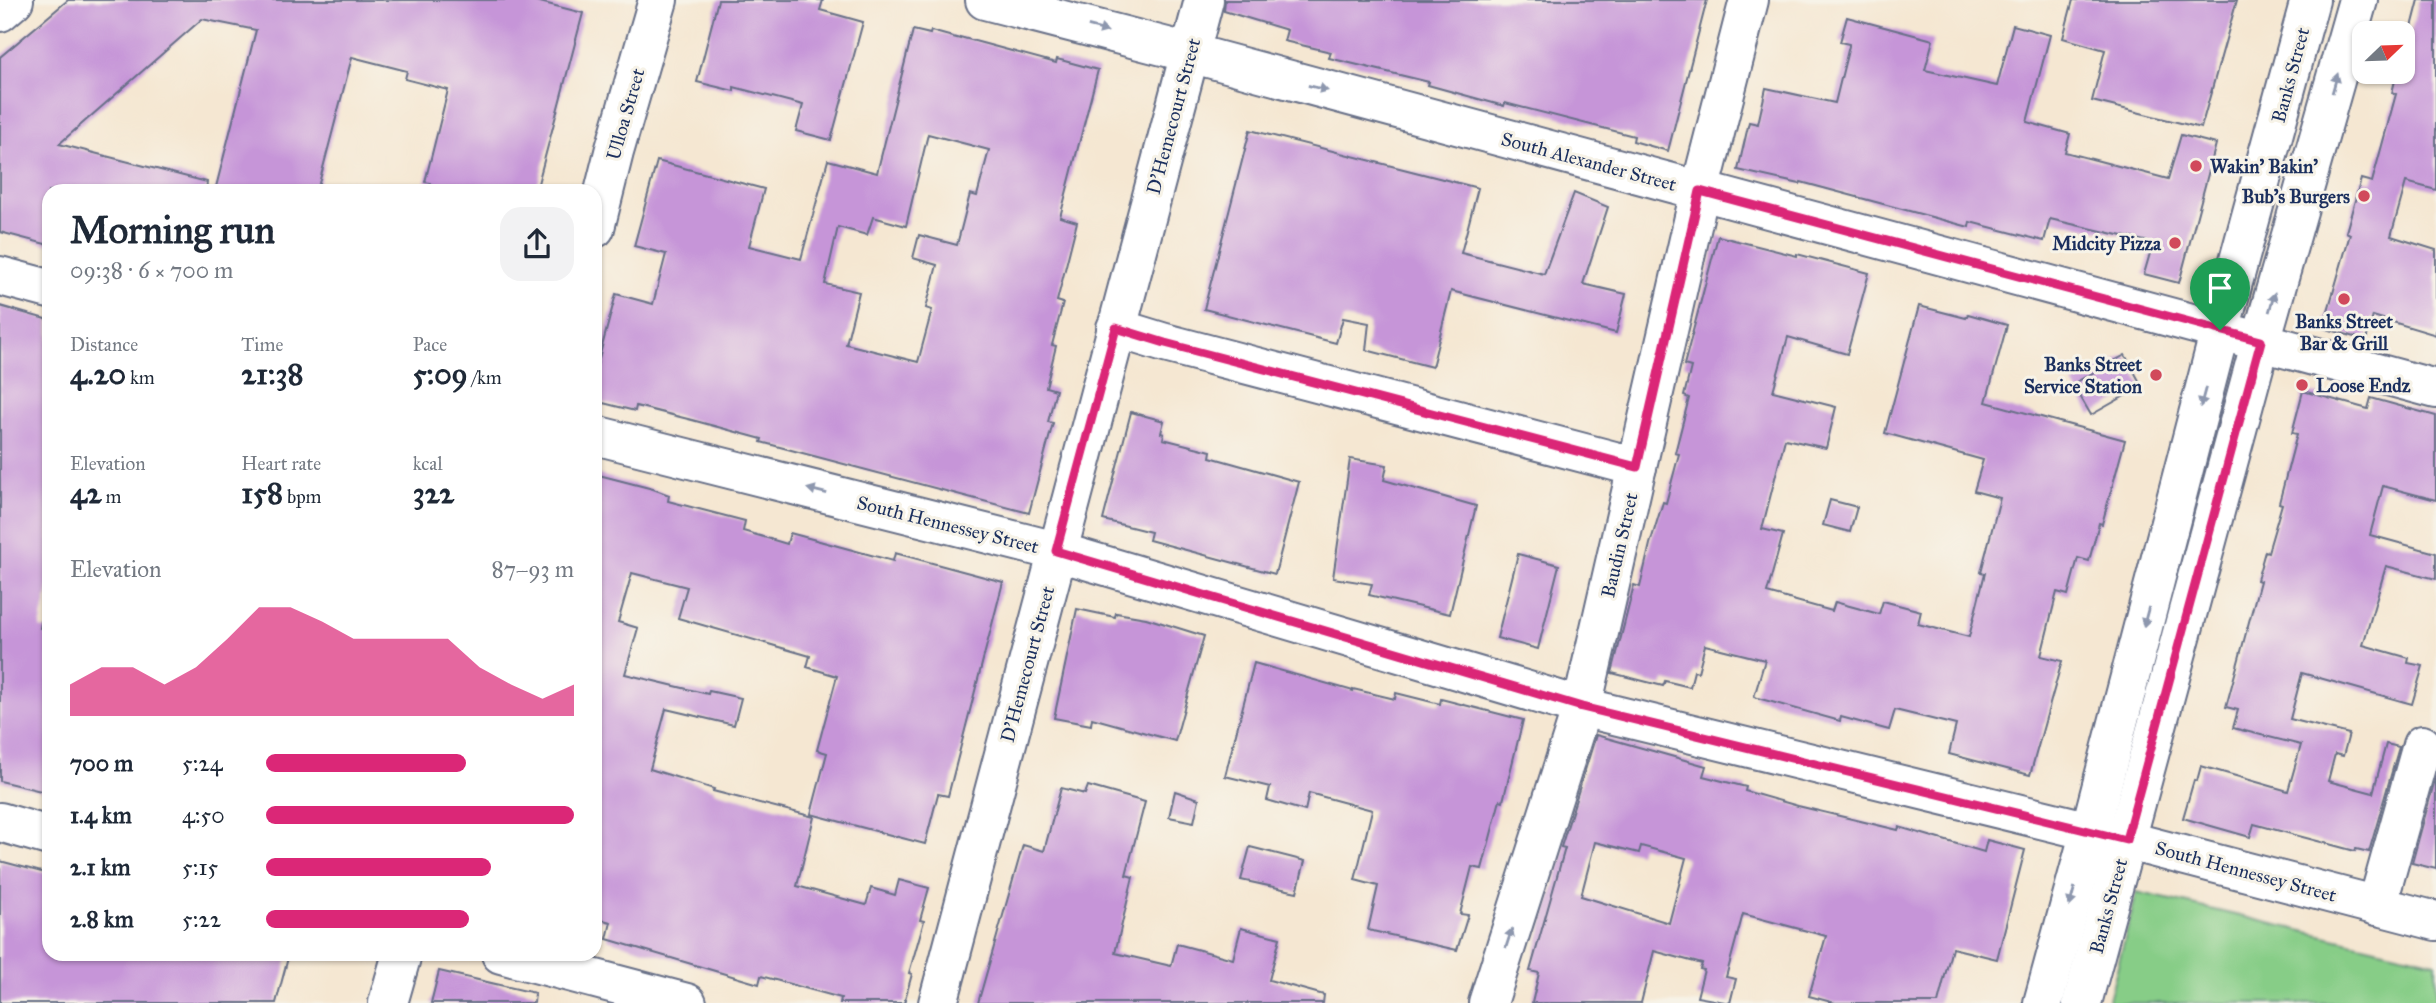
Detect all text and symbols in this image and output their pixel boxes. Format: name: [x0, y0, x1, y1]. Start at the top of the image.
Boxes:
north arrow: [2352, 21, 2415, 84]
map controls: [2352, 21, 2415, 84]
one-way arrow: [1087, 24, 1109, 35]
street label: Banks Street: [2267, 25, 2314, 125]
street label: D'Hemecourt Street: [1142, 35, 1205, 197]
street label: Ulloa Street: [601, 65, 650, 163]
one-way arrow: [2330, 72, 2340, 93]
one-way arrow: [1307, 83, 1329, 94]
street label: South Alexander Street: [1499, 127, 1679, 196]
place label: Wakin' Bakin': [2210, 155, 2318, 178]
marker: Wakin' Bakin': [2188, 158, 2204, 174]
place label: Bub's Burgers: [2242, 185, 2350, 209]
marker: Bub's Burgers: [2356, 188, 2372, 204]
text: Morning run: [70, 207, 275, 253]
button: share: [500, 207, 574, 281]
place label: Midcity Pizza: [2052, 232, 2162, 256]
marker: Midcity Pizza: [2167, 235, 2183, 251]
text: 09:38 · 6 × 700 m: [70, 256, 233, 284]
pin: [2190, 258, 2250, 330]
icon: arrive: [2201, 269, 2239, 307]
one-way arrow: [2268, 291, 2278, 312]
marker: Banks Street Bar & Grill: [2336, 291, 2352, 307]
place label: Banks Street Bar & Grill: [2295, 310, 2393, 355]
text: Distance: [70, 333, 138, 356]
text: Time: [241, 333, 283, 356]
text: Pace: [413, 333, 447, 356]
place label: Banks Street Service Station: [2024, 353, 2143, 398]
text: 4.20: [70, 356, 126, 392]
text: 21:38: [241, 356, 303, 392]
text: 5:09: [413, 356, 468, 392]
text: km: [126, 366, 155, 389]
text: /km: [468, 366, 502, 389]
marker: Banks Street Service Station: [2148, 367, 2164, 383]
place label: Loose Endz: [2316, 374, 2411, 397]
marker: Loose Endz: [2294, 377, 2310, 393]
one-way arrow: [2197, 387, 2207, 408]
text: Elevation: [70, 452, 145, 475]
text: Heart rate: [241, 452, 321, 475]
text: kcal: [413, 452, 443, 475]
text: 42: [70, 475, 102, 511]
text: 158: [241, 475, 283, 511]
text: 322: [413, 475, 454, 511]
text: m: [102, 485, 122, 508]
text: bpm: [283, 485, 322, 508]
one-way arrow: [806, 485, 828, 496]
street label: Baudin Street: [1596, 490, 1643, 600]
street label: South Hennessey Street: [855, 491, 1041, 558]
text: Elevation: [70, 555, 161, 583]
text: 87–93 m: [492, 555, 574, 583]
street label: D'Hemecourt Street: [996, 583, 1059, 745]
one-way arrow: [2140, 607, 2150, 628]
text: 700 m: [70, 749, 133, 777]
text: 5:24: [182, 749, 223, 777]
text: 1.4 km: [70, 801, 132, 829]
text: 4:50: [182, 801, 225, 829]
street label: South Hennessey Street: [2153, 836, 2339, 907]
text: 2.1 km: [70, 853, 131, 881]
text: 5:15: [182, 853, 218, 881]
street label: Banks Street: [2085, 856, 2132, 956]
one-way arrow: [2066, 886, 2077, 908]
text: 2.8 km: [70, 905, 134, 933]
text: 5:22: [182, 905, 221, 933]
one-way arrow: [1504, 927, 1515, 948]

